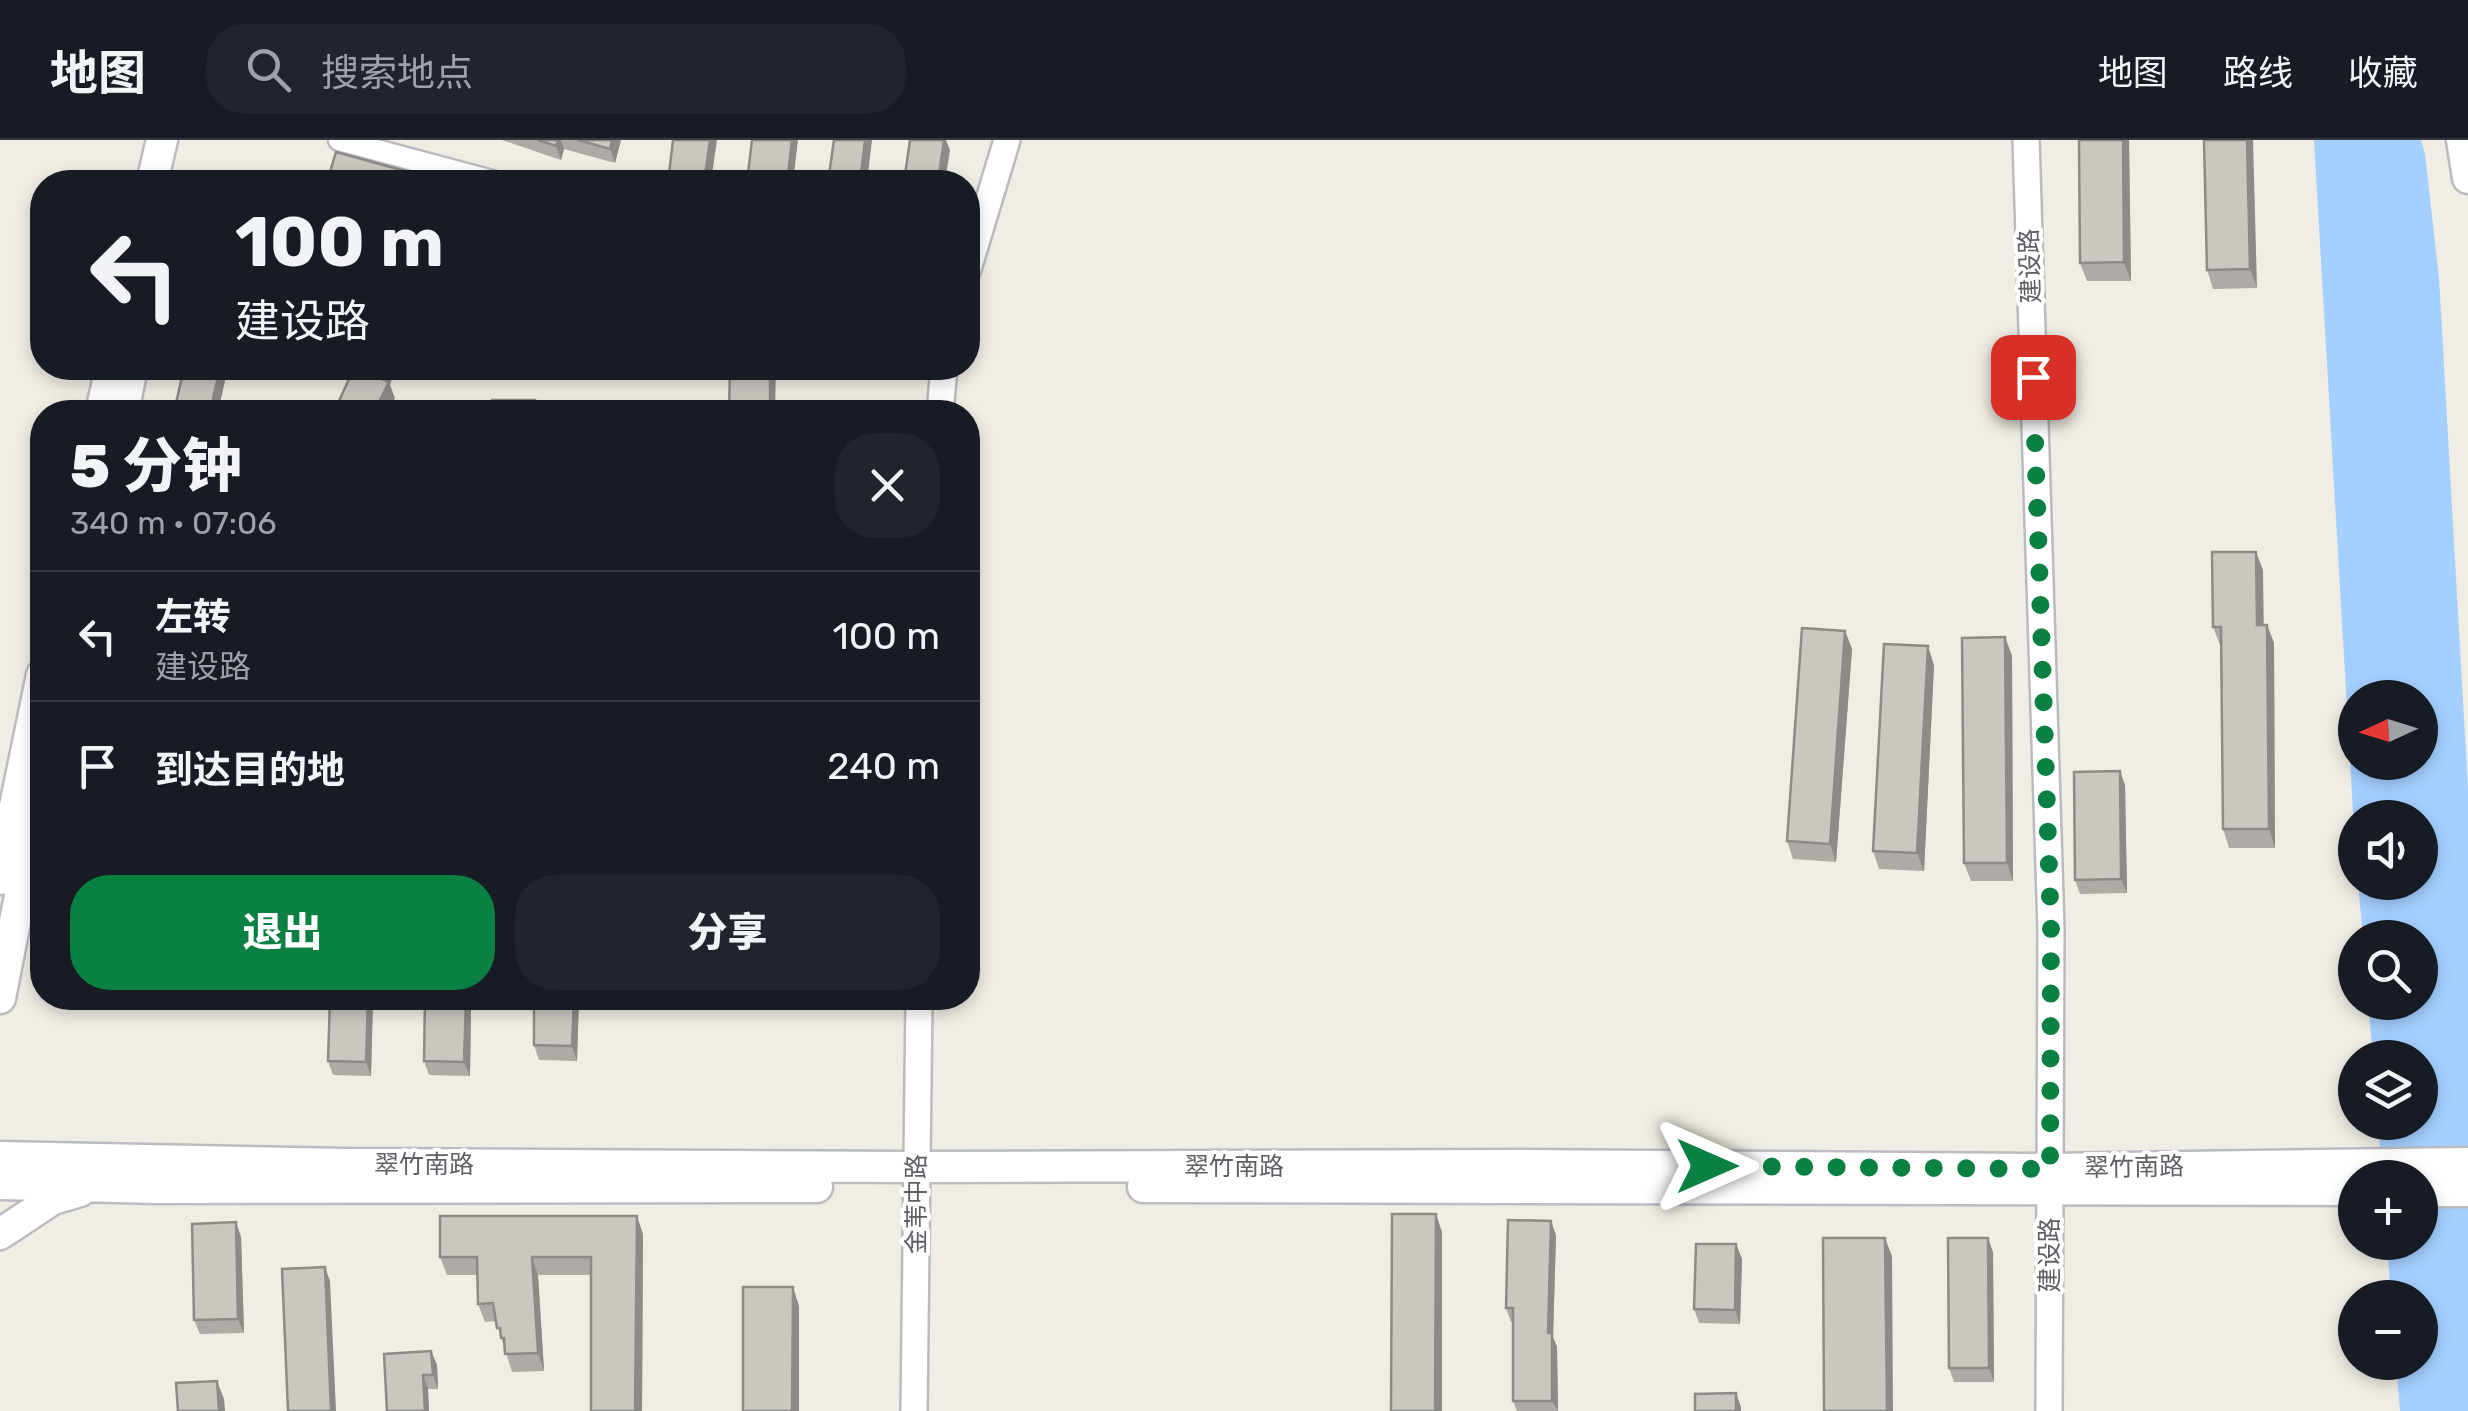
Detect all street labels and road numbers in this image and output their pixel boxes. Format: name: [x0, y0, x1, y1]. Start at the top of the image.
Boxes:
street label: 建设路: [2014, 228, 2046, 304]
street label: 翠竹南路: [374, 1150, 474, 1179]
street label: 翠竹南路: [1184, 1152, 1284, 1181]
street label: 翠竹南路: [2084, 1152, 2184, 1182]
street label: 金苇中路: [902, 1154, 931, 1254]
street label: 建设路: [2035, 1217, 2064, 1293]

